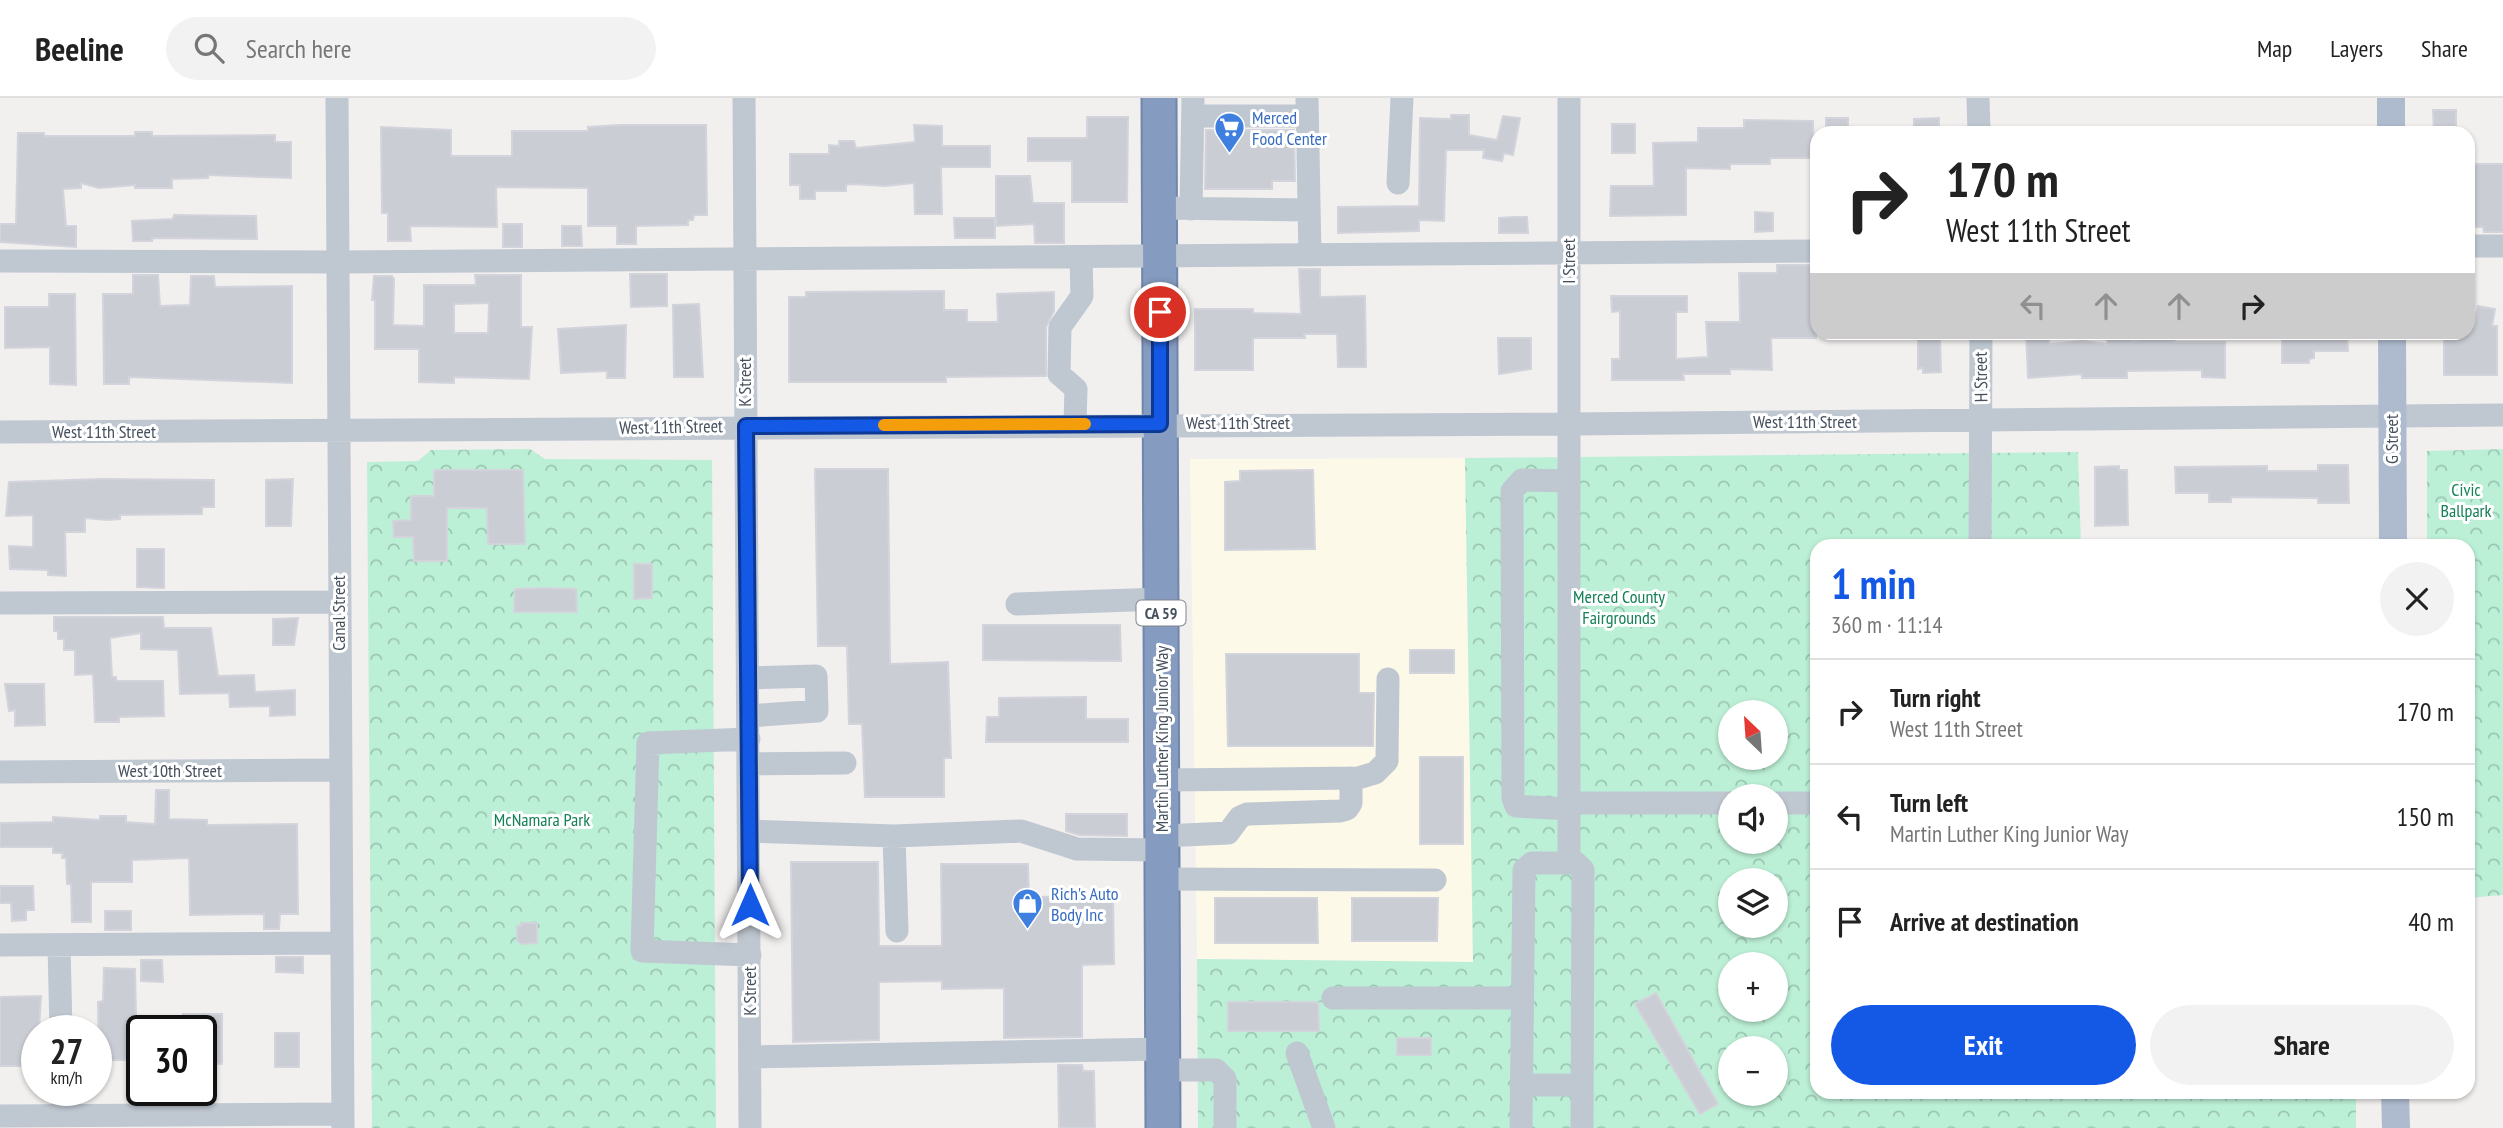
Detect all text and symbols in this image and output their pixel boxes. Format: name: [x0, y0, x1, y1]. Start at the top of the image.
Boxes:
search box: [166, 17, 656, 80]
text: Beeline: [35, 27, 124, 70]
icon: search: [190, 29, 228, 67]
text: Search here: [246, 32, 351, 65]
text: Map: [2257, 33, 2292, 64]
text: Layers: [2330, 33, 2383, 64]
text: Share: [2421, 33, 2468, 64]
place label: Merced Food Center: [1252, 106, 1327, 150]
supermarket icon: Merced Food Center: [1212, 111, 1246, 155]
text: 170 m: [1946, 147, 2059, 211]
icon: right: [1831, 154, 1922, 245]
text: West 11th Street: [1946, 209, 2131, 251]
street label: I Street: [1557, 238, 1580, 284]
pin: [1130, 282, 1190, 342]
icon: left: [2014, 287, 2052, 325]
icon: ahead: [2087, 287, 2125, 325]
icon: ahead: [2160, 287, 2198, 325]
icon: right: [2233, 287, 2271, 325]
icon: arrive: [1141, 293, 1179, 331]
street label: H Street: [1969, 351, 1992, 403]
street label: K Street: [733, 357, 756, 407]
street label: West 11th Street: [1753, 410, 1857, 433]
street label: West 11th Street: [1186, 411, 1290, 434]
street label: West 11th Street: [619, 414, 723, 439]
street label: G Street: [2380, 414, 2403, 464]
street label: West 11th Street: [52, 420, 156, 443]
park label: Civic Ballpark: [2440, 478, 2492, 522]
text: 1 min: [1831, 556, 1916, 611]
button: close: [2380, 562, 2454, 636]
street label: Canal Street: [327, 575, 350, 651]
park label: Merced County Fairgrounds: [1573, 585, 1665, 629]
road number: CA 59: [1136, 600, 1186, 626]
text: 360 m · 11:14: [1831, 610, 1943, 639]
street label: Martin Luther King Junior Way: [1150, 645, 1173, 832]
text: Turn right: [1890, 681, 1981, 714]
icon: right: [1831, 693, 1869, 731]
text: 170 m: [2396, 695, 2454, 728]
north arrow: [1718, 700, 1788, 770]
map controls: [1718, 700, 1788, 1106]
text: West 11th Street: [1890, 714, 2023, 743]
street label: West 10th Street: [118, 759, 222, 782]
button: sound: [1718, 784, 1788, 854]
text: Turn left: [1890, 786, 1968, 819]
icon: left: [1831, 798, 1869, 836]
text: 150 m: [2396, 800, 2454, 833]
park label: McNamara Park: [494, 808, 590, 831]
text: Martin Luther King Junior Way: [1890, 819, 2128, 848]
position arrow: [713, 868, 787, 942]
button: layers: [1718, 868, 1788, 938]
place label: Rich's Auto Body Inc: [1051, 882, 1119, 926]
shop icon: Rich's Auto Body Inc: [1011, 887, 1045, 931]
icon: arrive: [1831, 903, 1869, 941]
text: Arrive at destination: [1890, 905, 2079, 938]
text: 40 m: [2408, 905, 2454, 938]
button: +: [1718, 952, 1788, 1022]
street label: K Street: [738, 966, 761, 1016]
button: Exit: [1831, 1005, 2136, 1085]
button: Share: [2150, 1005, 2454, 1085]
speed limit sign: 30: [126, 1015, 217, 1106]
text: 27: [50, 1028, 83, 1074]
button: −: [1718, 1036, 1788, 1106]
text: km/h: [51, 1066, 82, 1089]

